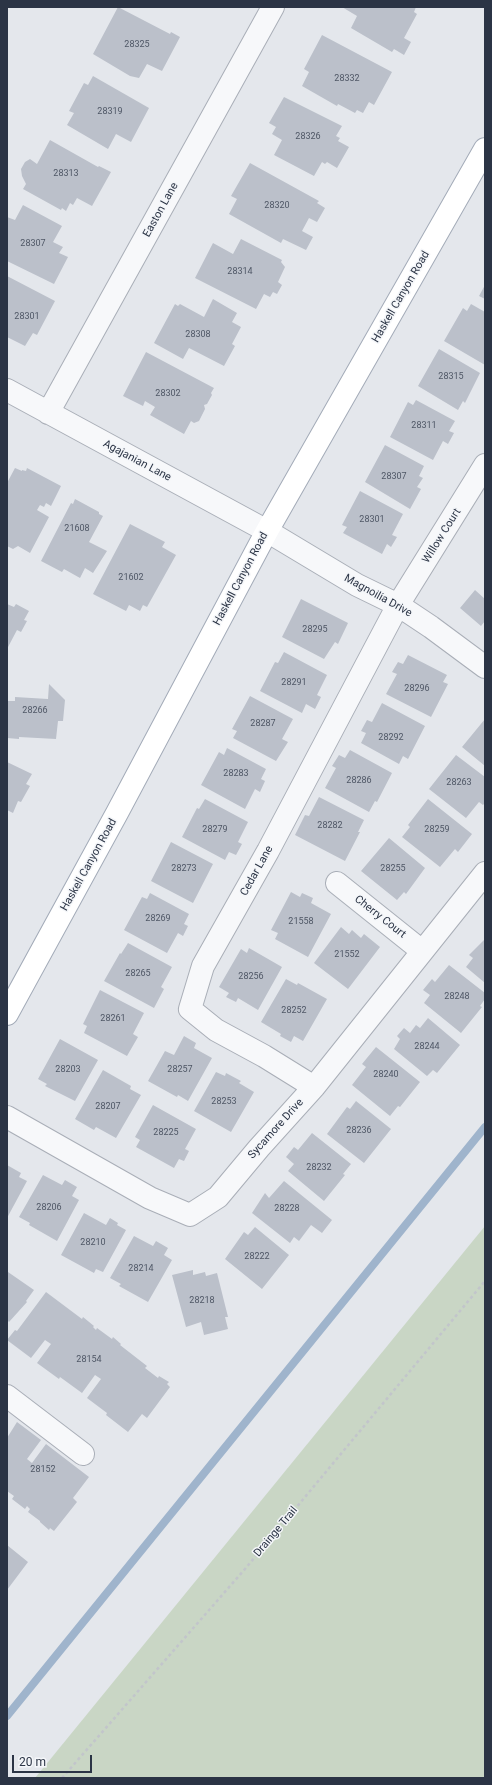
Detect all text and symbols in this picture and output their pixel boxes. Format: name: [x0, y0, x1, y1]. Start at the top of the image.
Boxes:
house number: 28325: [124, 40, 150, 50]
house number: 28332: [334, 74, 360, 84]
house number: 28319: [97, 107, 123, 117]
house number: 28326: [295, 132, 321, 142]
house number: 28313: [53, 169, 79, 179]
street label: Easton Lane: [141, 180, 181, 240]
house number: 28320: [264, 201, 290, 211]
house number: 28307: [20, 239, 46, 249]
street label: Haskell Canyon Road: [369, 249, 433, 345]
house number: 28314: [227, 267, 253, 277]
house number: 28301: [14, 312, 40, 322]
house number: 28308: [185, 330, 211, 340]
house number: 28315: [438, 372, 464, 382]
house number: 28302: [155, 389, 181, 399]
house number: 28311: [411, 421, 437, 431]
street label: Agajanian Lane: [101, 437, 173, 485]
house number: 28307: [381, 472, 407, 482]
street label: Willow Court: [420, 506, 464, 566]
house number: 28301: [359, 515, 385, 525]
house number: 21608: [64, 524, 90, 534]
street label: Haskell Canyon Road: [211, 530, 271, 628]
street label: Magnoilia Drive: [342, 572, 414, 620]
house number: 21602: [118, 573, 144, 583]
house number: 28295: [302, 625, 328, 635]
house number: 28291: [281, 678, 307, 688]
house number: 28296: [404, 684, 430, 694]
house number: 28266: [22, 706, 48, 716]
house number: 28287: [250, 719, 276, 729]
house number: 28292: [378, 733, 404, 743]
house number: 28283: [223, 769, 249, 779]
house number: 28286: [346, 776, 372, 786]
house number: 28263: [446, 778, 472, 788]
street label: Haskell Canyon Road: [58, 817, 120, 913]
house number: 28282: [317, 821, 343, 831]
house number: 28279: [202, 825, 228, 835]
house number: 28259: [424, 825, 450, 835]
street label: Cedar Lane: [238, 844, 276, 898]
house number: 28273: [171, 864, 197, 874]
house number: 28255: [380, 864, 406, 874]
street label: Cherry Court: [352, 893, 408, 941]
house number: 28269: [145, 914, 171, 924]
house number: 21558: [288, 917, 314, 927]
house number: 21552: [334, 950, 360, 960]
house number: 28265: [125, 969, 151, 979]
house number: 28256: [238, 972, 264, 982]
house number: 28248: [444, 992, 470, 1002]
house number: 28252: [281, 1006, 307, 1016]
house number: 28261: [100, 1014, 126, 1024]
house number: 28244: [414, 1042, 440, 1052]
house number: 28203: [55, 1065, 81, 1075]
house number: 28257: [167, 1065, 193, 1075]
house number: 28240: [373, 1070, 399, 1080]
street label: Sycamore Drive: [246, 1096, 306, 1162]
house number: 28253: [211, 1097, 237, 1107]
house number: 28207: [95, 1102, 121, 1112]
house number: 28236: [346, 1126, 372, 1136]
house number: 28225: [153, 1128, 179, 1138]
house number: 28232: [306, 1163, 332, 1173]
house number: 28206: [36, 1203, 62, 1213]
house number: 28228: [274, 1204, 300, 1214]
house number: 28210: [80, 1238, 106, 1248]
house number: 28222: [244, 1252, 270, 1262]
house number: 28214: [128, 1264, 154, 1274]
house number: 28218: [189, 1296, 215, 1306]
house number: 28154: [76, 1355, 102, 1365]
house number: 28152: [30, 1465, 56, 1475]
street label: Drainge Trail: [251, 1504, 301, 1560]
scale bar: [14, 1747, 94, 1773]
text: 20 m: [19, 1755, 46, 1769]

